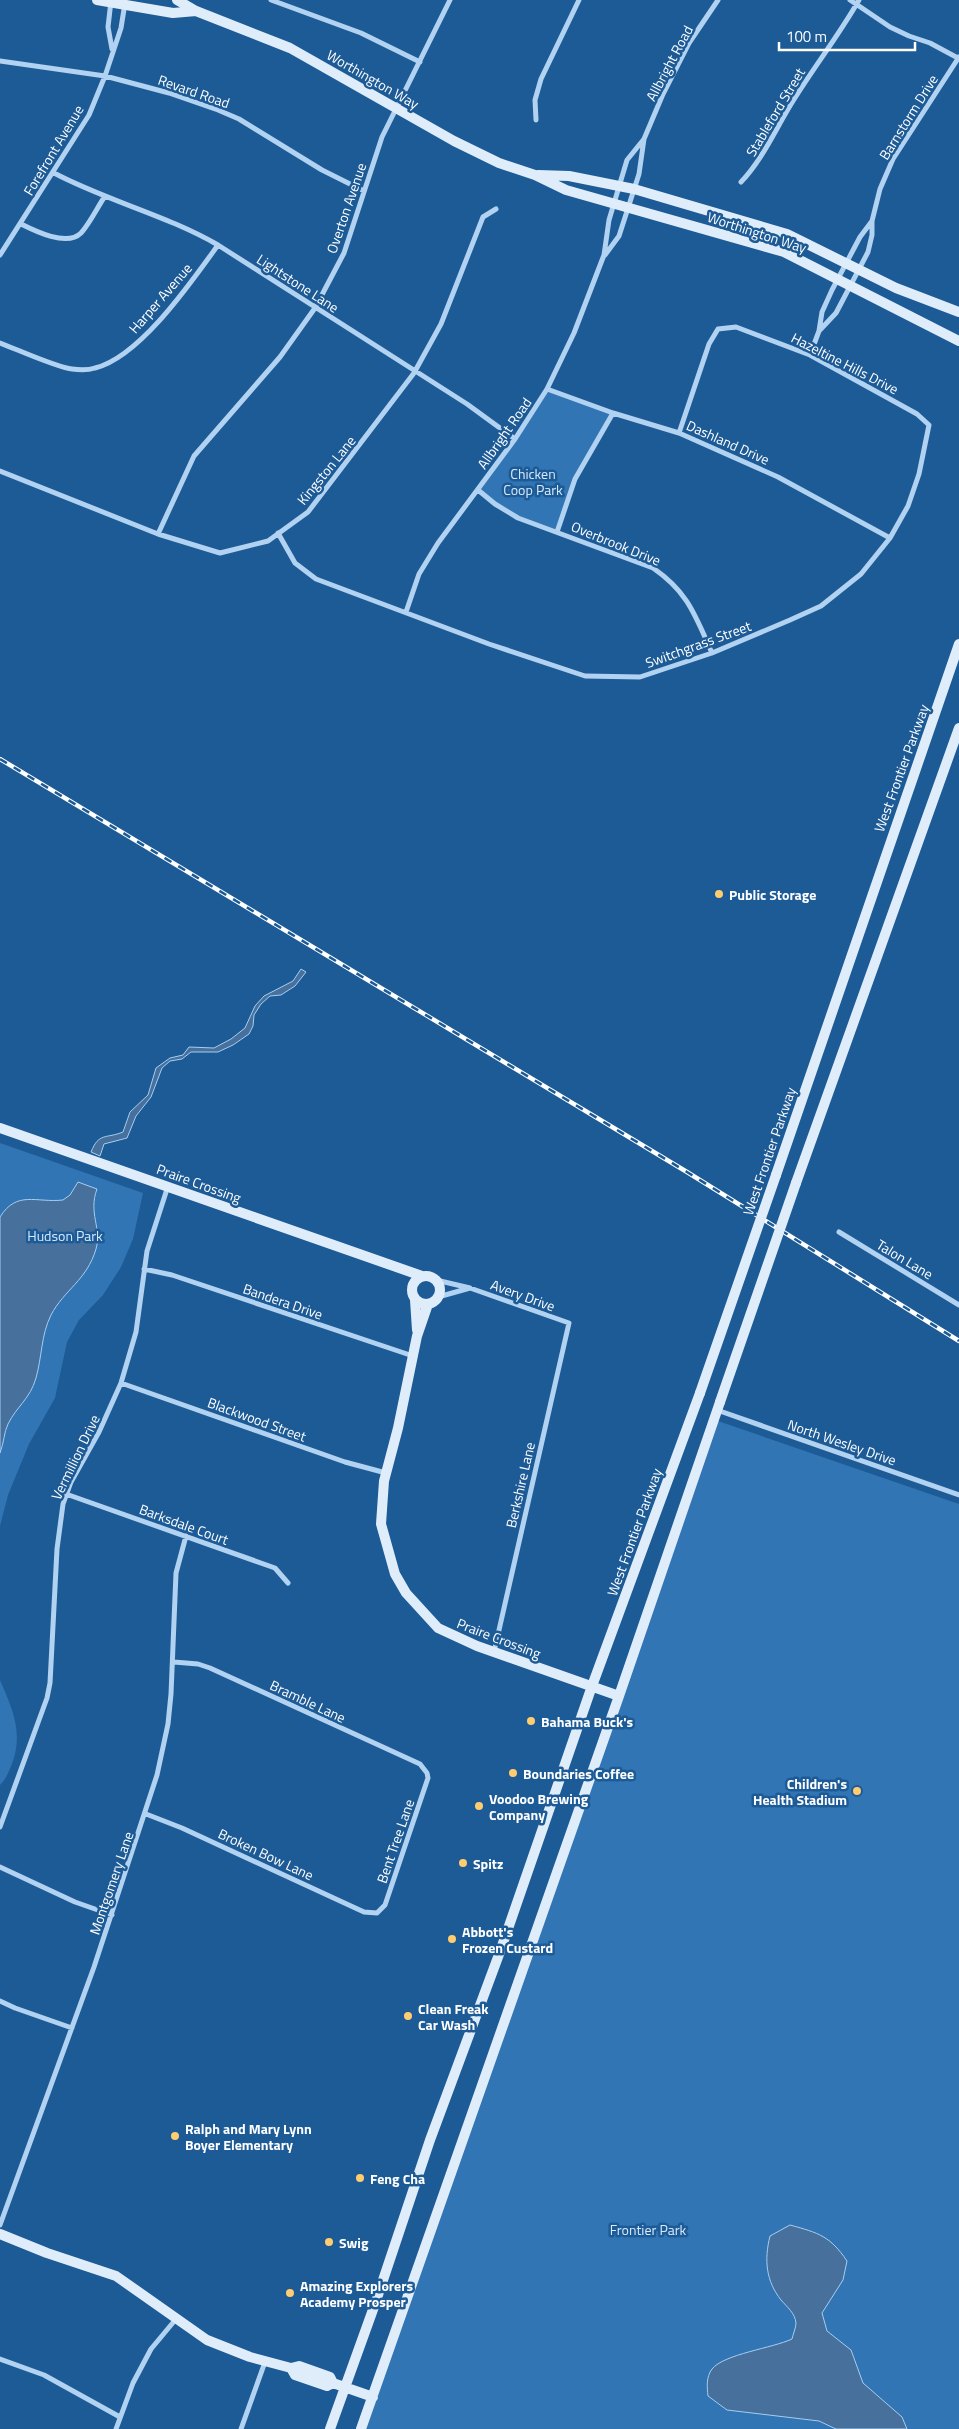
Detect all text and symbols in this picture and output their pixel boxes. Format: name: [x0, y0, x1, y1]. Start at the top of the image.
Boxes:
scale bar: [779, 20, 915, 52]
street label: Allbright Road: [640, 21, 698, 105]
text: 100 m: [786, 25, 827, 48]
street label: Worthington Way: [323, 44, 423, 114]
street label: Stableford Street: [740, 64, 810, 160]
street label: Revard Road: [155, 69, 233, 113]
street label: Barnstorm Drive: [873, 70, 943, 164]
street label: Forefront Avenue: [18, 101, 88, 199]
street label: Overton Avenue: [321, 160, 371, 256]
street label: Worthington Way: [705, 206, 810, 258]
street label: Lightstone Lane: [253, 249, 343, 317]
street label: Harper Avenue: [123, 258, 197, 338]
street label: Hazeltine Hills Drive: [788, 327, 902, 399]
street label: Allbright Road: [472, 393, 536, 473]
street label: Dashland Drive: [683, 414, 773, 470]
street label: Kingston Lane: [292, 431, 360, 509]
park label: Chicken Coop Park: [503, 463, 563, 500]
street label: Overbrook Drive: [568, 515, 664, 571]
street label: Switchgrass Street: [642, 615, 754, 673]
street label: West Frontier Parkway: [868, 701, 934, 835]
place label: Public Storage: [729, 884, 816, 905]
marker: Public Storage: [713, 888, 725, 900]
street label: West Frontier Parkway: [737, 1084, 801, 1218]
street label: Praire Crossing: [154, 1158, 244, 1208]
park label: Hudson Park: [27, 1225, 103, 1246]
street label: Talon Lane: [873, 1234, 937, 1284]
street label: Avery Drive: [488, 1274, 558, 1316]
street label: Bandera Drive: [240, 1278, 326, 1324]
street label: Blackwood Street: [205, 1391, 309, 1447]
street label: Vermillion Drive: [45, 1411, 105, 1503]
street label: North Wesley Drive: [785, 1414, 899, 1470]
street label: Berkshire Lane: [500, 1440, 540, 1530]
street label: West Frontier Parkway: [601, 1465, 667, 1599]
street label: Barksdale Court: [136, 1498, 232, 1550]
street label: Praire Crossing: [454, 1612, 544, 1664]
street label: Bramble Lane: [267, 1674, 349, 1728]
place label: Bahama Buck's: [541, 1711, 634, 1732]
marker: Bahama Buck's: [525, 1715, 537, 1727]
place label: Boundaries Coffee: [523, 1763, 634, 1784]
marker: Boundaries Coffee: [507, 1767, 519, 1779]
place label: Children's Health Stadium: [753, 1773, 847, 1810]
marker: Children's Health Stadium: [851, 1785, 863, 1797]
place label: Voodoo Brewing Company: [489, 1788, 589, 1825]
street label: Bent Tree Lane: [371, 1796, 419, 1886]
marker: Voodoo Brewing Company: [473, 1800, 485, 1812]
street label: Broken Bow Lane: [215, 1823, 317, 1885]
street label: Montgomery Lane: [84, 1829, 138, 1937]
place label: Spitz: [473, 1853, 503, 1874]
marker: Spitz: [457, 1857, 469, 1869]
place label: Abbott's Frozen Custard: [462, 1921, 553, 1958]
marker: Abbott's Frozen Custard: [446, 1933, 458, 1945]
place label: Clean Freak Car Wash: [418, 1998, 489, 2035]
marker: Clean Freak Car Wash: [402, 2010, 414, 2022]
place label: Ralph and Mary Lynn Boyer Elementary: [185, 2118, 312, 2155]
marker: Ralph and Mary Lynn Boyer Elementary: [169, 2130, 181, 2142]
place label: Feng Cha: [370, 2168, 425, 2189]
marker: Feng Cha: [354, 2172, 366, 2184]
park label: Frontier Park: [610, 2219, 686, 2240]
place label: Swig: [339, 2232, 369, 2253]
marker: Swig: [323, 2236, 335, 2248]
place label: Amazing Explorers Academy Prosper: [300, 2275, 413, 2312]
marker: Amazing Explorers Academy Prosper: [284, 2287, 296, 2299]

